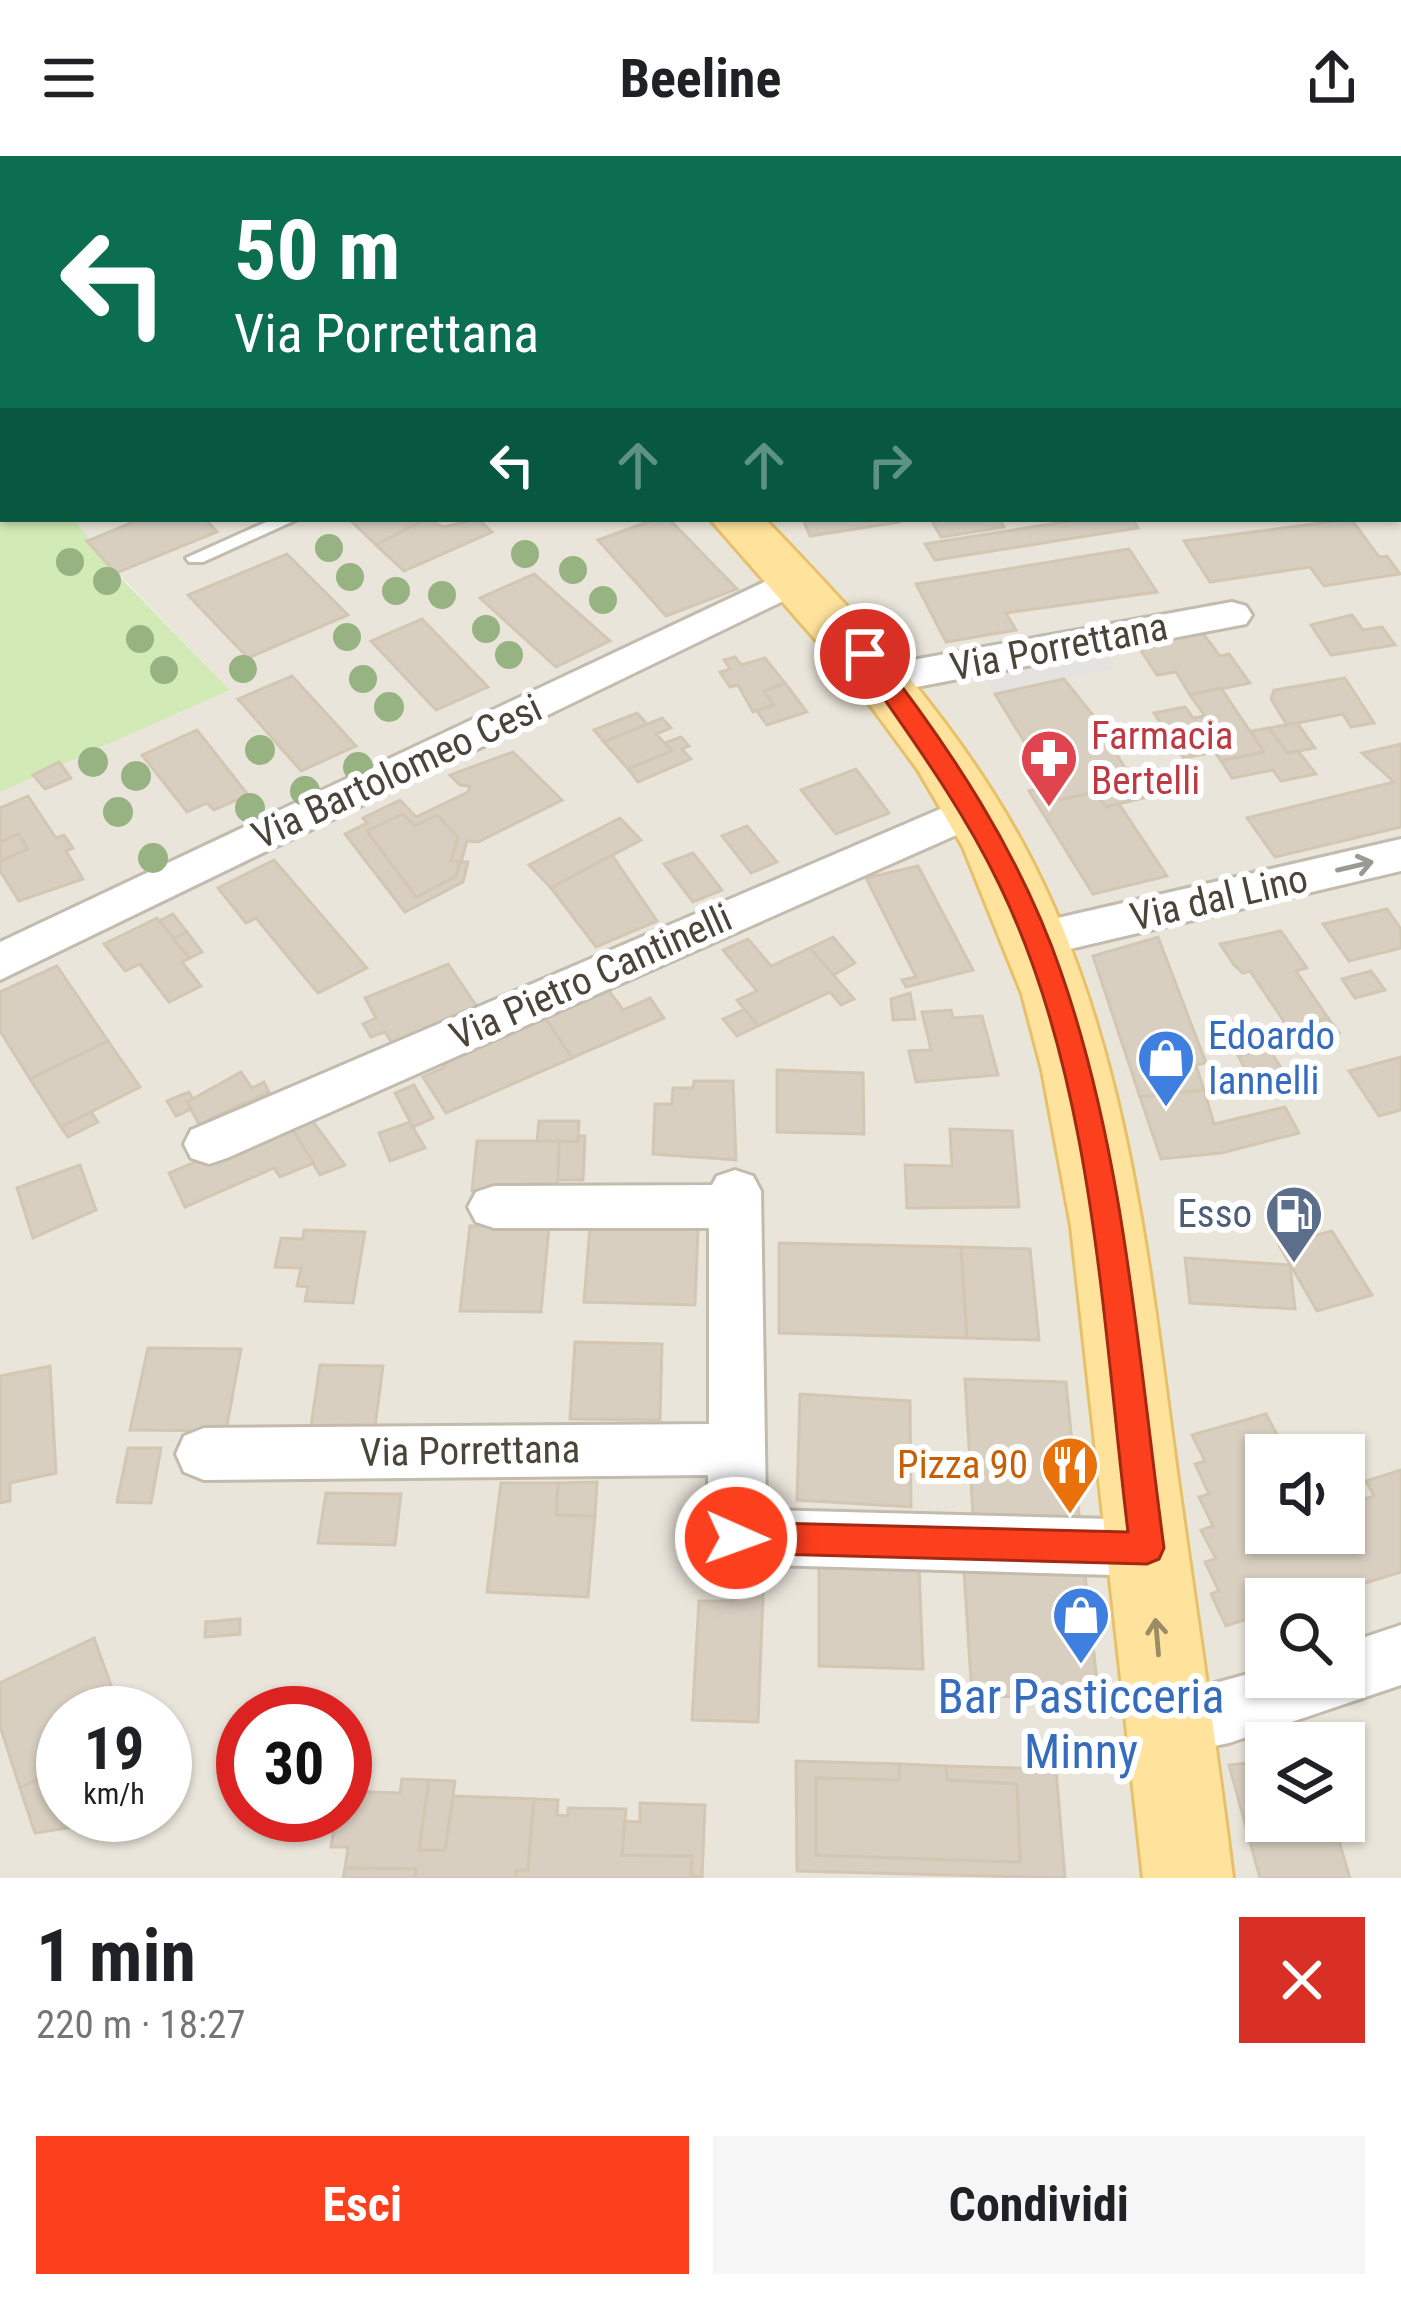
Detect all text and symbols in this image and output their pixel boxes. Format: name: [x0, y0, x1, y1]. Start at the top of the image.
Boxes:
icon: menu: [36, 45, 102, 111]
icon: share: [1299, 45, 1365, 111]
text: Beeline: [620, 47, 781, 110]
text: 50 m: [234, 201, 401, 300]
icon: left: [36, 204, 192, 360]
text: Via Porrettana: [234, 302, 539, 365]
icon: left: [479, 432, 545, 498]
icon: ahead: [605, 432, 671, 498]
icon: ahead: [731, 432, 797, 498]
icon: right: [857, 432, 923, 498]
pin: [814, 603, 916, 705]
street label: Via Porrettana: [946, 603, 1172, 691]
icon: arrive: [832, 621, 898, 687]
street label: Via Bartolomeo Cesi: [245, 685, 549, 859]
place label: Farmacia Bertelli: [1091, 713, 1233, 804]
pharmacy icon: Farmacia Bertelli: [1018, 727, 1080, 809]
one-way arrow: [1335, 854, 1373, 876]
street label: Via dal Lino: [1126, 855, 1312, 941]
street label: Via Pietro Cantinelli: [443, 894, 739, 1060]
place label: Edoardo Iannelli: [1208, 1013, 1335, 1104]
shop icon: Edoardo Iannelli: [1135, 1027, 1197, 1109]
fuel station icon: Esso: [1263, 1183, 1325, 1265]
place label: Esso: [1177, 1191, 1252, 1237]
street label: Via Porrettana: [359, 1426, 581, 1476]
restaurant icon: Pizza 90: [1039, 1434, 1101, 1516]
map controls: [1245, 1434, 1365, 1842]
button: sound: [1245, 1434, 1365, 1554]
place label: Pizza 90: [897, 1442, 1028, 1488]
position arrow: [673, 1475, 799, 1601]
button: search: [1245, 1578, 1365, 1698]
shop icon: Bar Pasticceria Minny: [1050, 1584, 1112, 1666]
one-way arrow: [1145, 1618, 1168, 1657]
place label: Bar Pasticceria Minny: [938, 1668, 1224, 1780]
speed limit sign: 30: [216, 1686, 372, 1842]
text: 19: [84, 1713, 144, 1784]
button: layers: [1245, 1722, 1365, 1842]
text: km/h: [83, 1776, 145, 1811]
text: 1 min: [36, 1914, 196, 1999]
button: close: [1239, 1917, 1365, 2043]
text: 220 m · 18:27: [36, 2002, 246, 2048]
button: Esci: [36, 2136, 689, 2274]
button: Condividi: [713, 2136, 1365, 2274]

